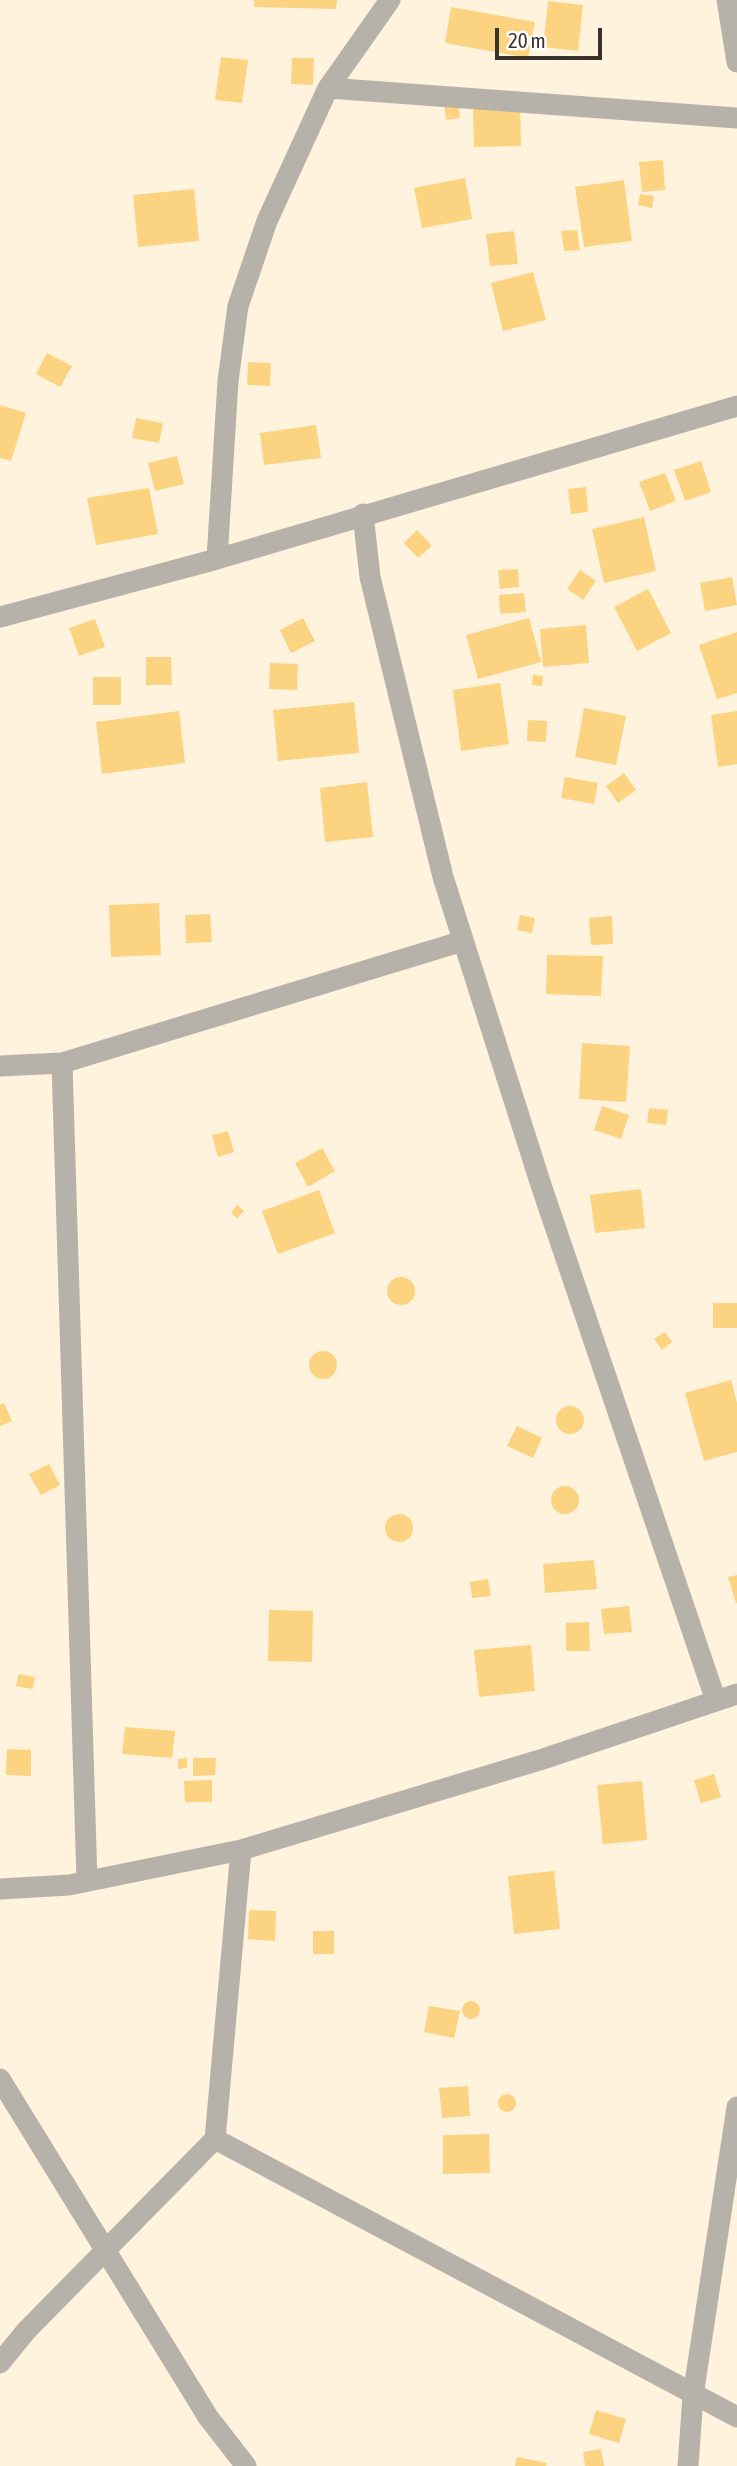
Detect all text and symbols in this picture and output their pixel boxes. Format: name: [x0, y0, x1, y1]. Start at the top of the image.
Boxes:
scale bar: [499, 14, 606, 58]
text: 20 m: [508, 28, 546, 52]

